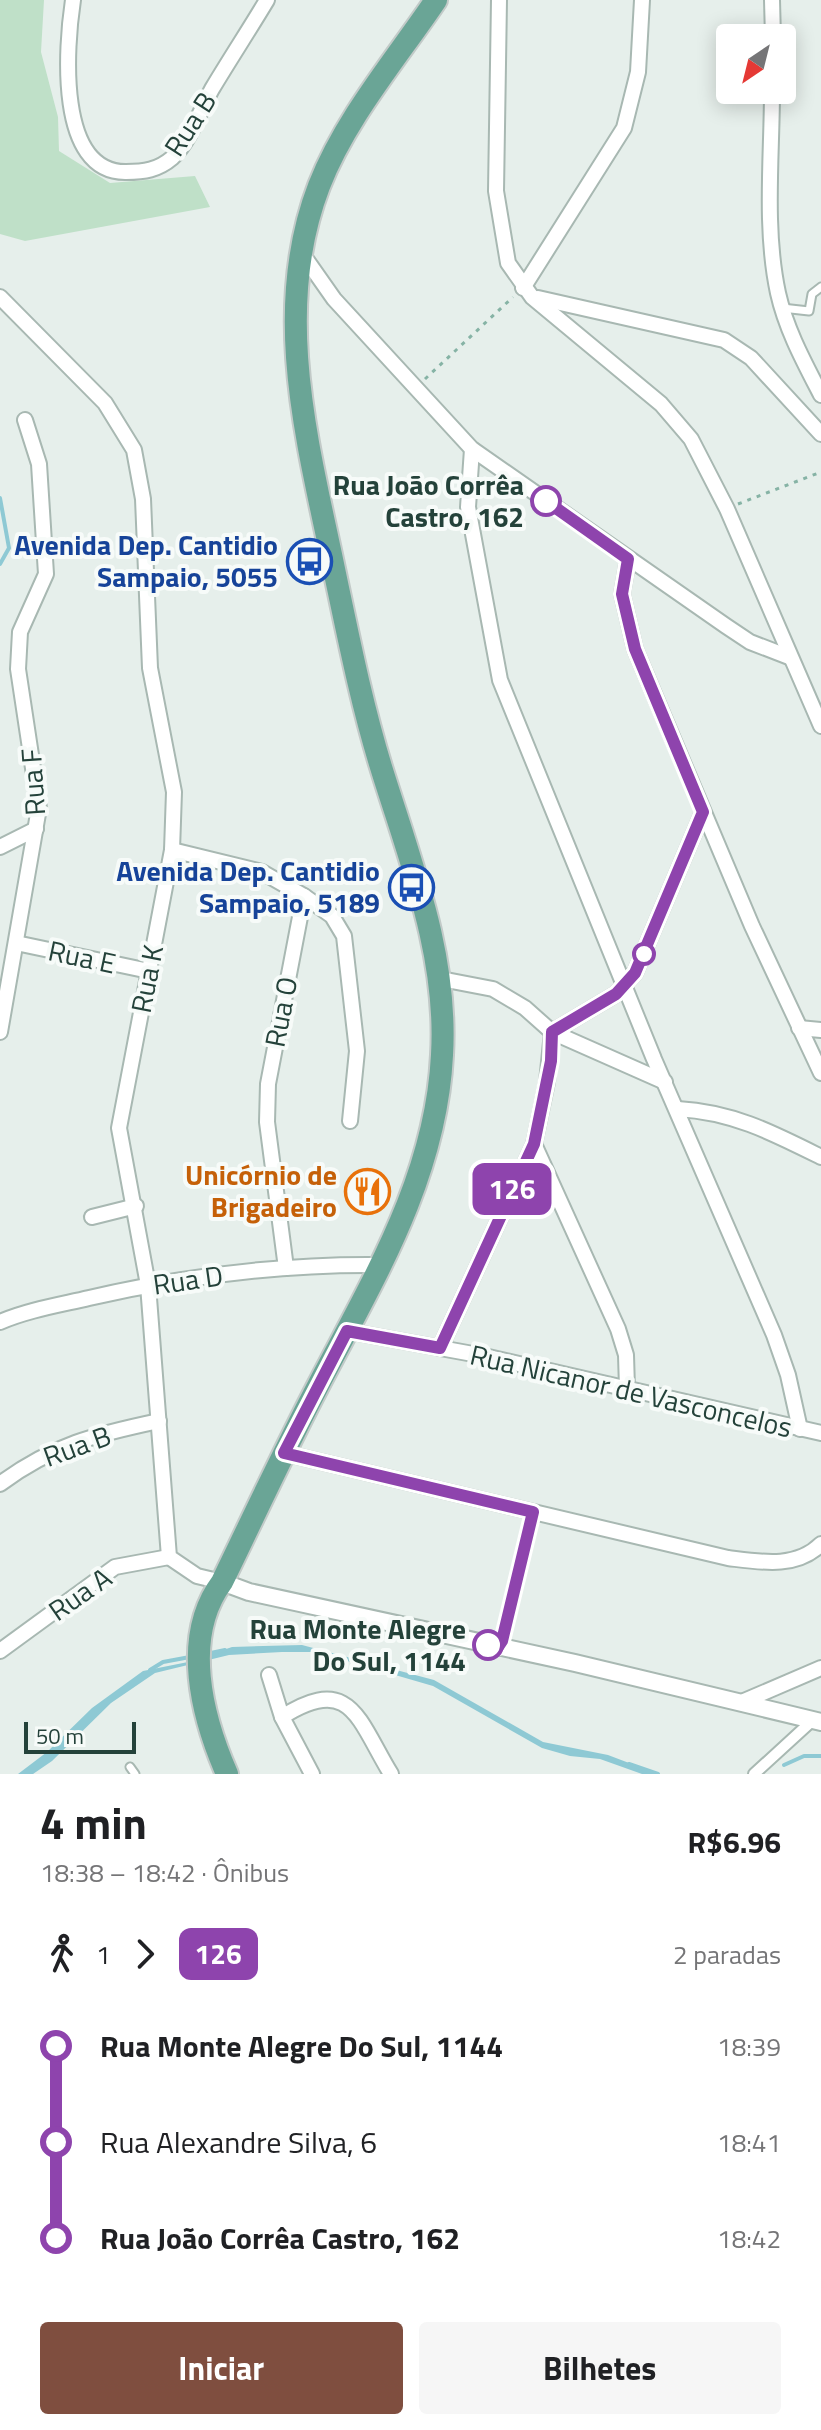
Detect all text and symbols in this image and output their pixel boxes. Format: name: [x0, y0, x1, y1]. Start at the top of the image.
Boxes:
north arrow: [716, 24, 796, 104]
map controls: [716, 24, 796, 104]
street label: Rua B: [153, 83, 227, 165]
place label: Rua João Corrêa Castro, 162: [333, 463, 524, 538]
marker: Rua João Corrêa Castro, 162: [531, 486, 561, 516]
place label: Avenida Dep. Cantidio Sampaio, 5055: [14, 523, 278, 598]
bus stop icon: Avenida Dep. Cantidio Sampaio, 5055: [285, 537, 333, 585]
street label: Rua F: [9, 747, 56, 817]
place label: Avenida Dep. Cantidio Sampaio, 5189: [116, 849, 380, 924]
bus stop icon: Avenida Dep. Cantidio Sampaio, 5189: [387, 863, 435, 911]
street label: Rua E: [45, 928, 120, 985]
street label: Rua K: [119, 941, 174, 1016]
unlabelled marker: [633, 943, 655, 965]
street label: Rua O: [253, 973, 308, 1051]
place label: Unicórnio de Brigadeiro: [185, 1153, 337, 1228]
line badge: 126: [466, 1163, 558, 1215]
restaurant icon: Unicórnio de Brigadeiro: [344, 1167, 392, 1215]
text: 126: [488, 1167, 536, 1210]
street label: Rua D: [150, 1253, 226, 1306]
street label: Rua Nicanor de Vasconcelos: [466, 1333, 796, 1448]
street label: Rua B: [37, 1413, 117, 1478]
street label: Rua A: [39, 1556, 121, 1631]
place label: Rua Monte Alegre Do Sul, 1144: [249, 1607, 466, 1682]
marker: Rua Monte Alegre Do Sul, 1144: [473, 1630, 503, 1660]
scale bar: [24, 1718, 136, 1754]
text: 50 m: [36, 1719, 84, 1753]
text: 4 min: [40, 1789, 147, 1856]
text: R$6.96: [688, 1819, 781, 1865]
text: 18:38 – 18:42 · Ônibus: [40, 1853, 289, 1892]
icon: walk: [40, 1932, 84, 1976]
icon: forward: [123, 1932, 167, 1976]
text: 126: [195, 1932, 242, 1975]
text: 1: [96, 1935, 111, 1974]
text: 2 paradas: [673, 1935, 781, 1974]
text: Rua Monte Alegre Do Sul, 1144: [100, 2023, 503, 2069]
text: 18:39: [717, 2027, 781, 2066]
text: Rua Alexandre Silva, 6: [100, 2119, 377, 2165]
text: 18:41: [717, 2123, 781, 2162]
text: Rua João Corrêa Castro, 162: [100, 2215, 460, 2261]
text: 18:42: [717, 2219, 781, 2258]
button: Iniciar: [40, 2322, 403, 2414]
button: Bilhetes: [419, 2322, 781, 2414]

